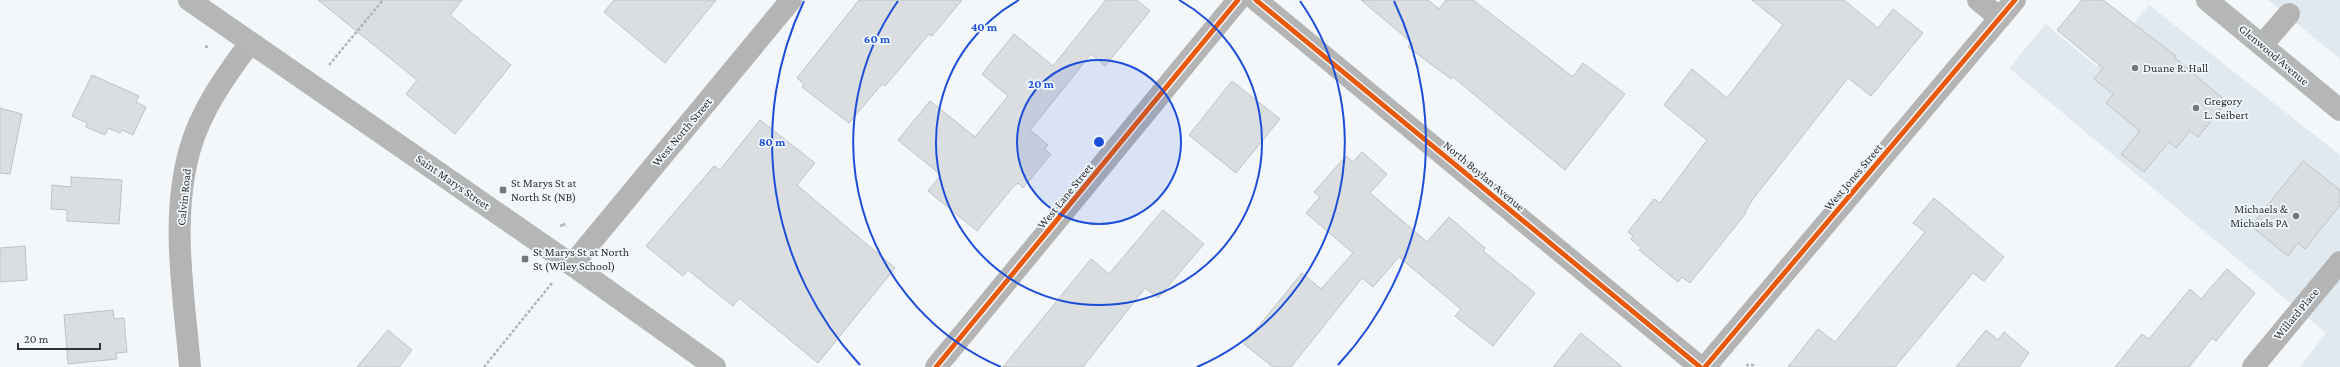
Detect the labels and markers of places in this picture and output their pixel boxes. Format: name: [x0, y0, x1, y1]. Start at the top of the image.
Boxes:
place label: Duane R. Hall: [2143, 61, 2208, 75]
marker: Duane R. Hall: [2130, 63, 2140, 73]
place label: Gregory L. Seibert: [2204, 94, 2250, 122]
marker: Gregory L. Seibert: [2191, 103, 2201, 113]
centre of rings: [1092, 135, 1106, 149]
place label: St Marys St at North St (NB): [511, 176, 577, 204]
marker: St Marys St at North St (NB): [498, 185, 508, 195]
place label: Michaels & Michaels PA: [2230, 202, 2289, 230]
marker: Michaels & Michaels PA: [2291, 211, 2301, 221]
place label: St Marys St at North St (Wiley School): [533, 245, 630, 273]
marker: St Marys St at North St (Wiley School): [520, 254, 530, 264]

